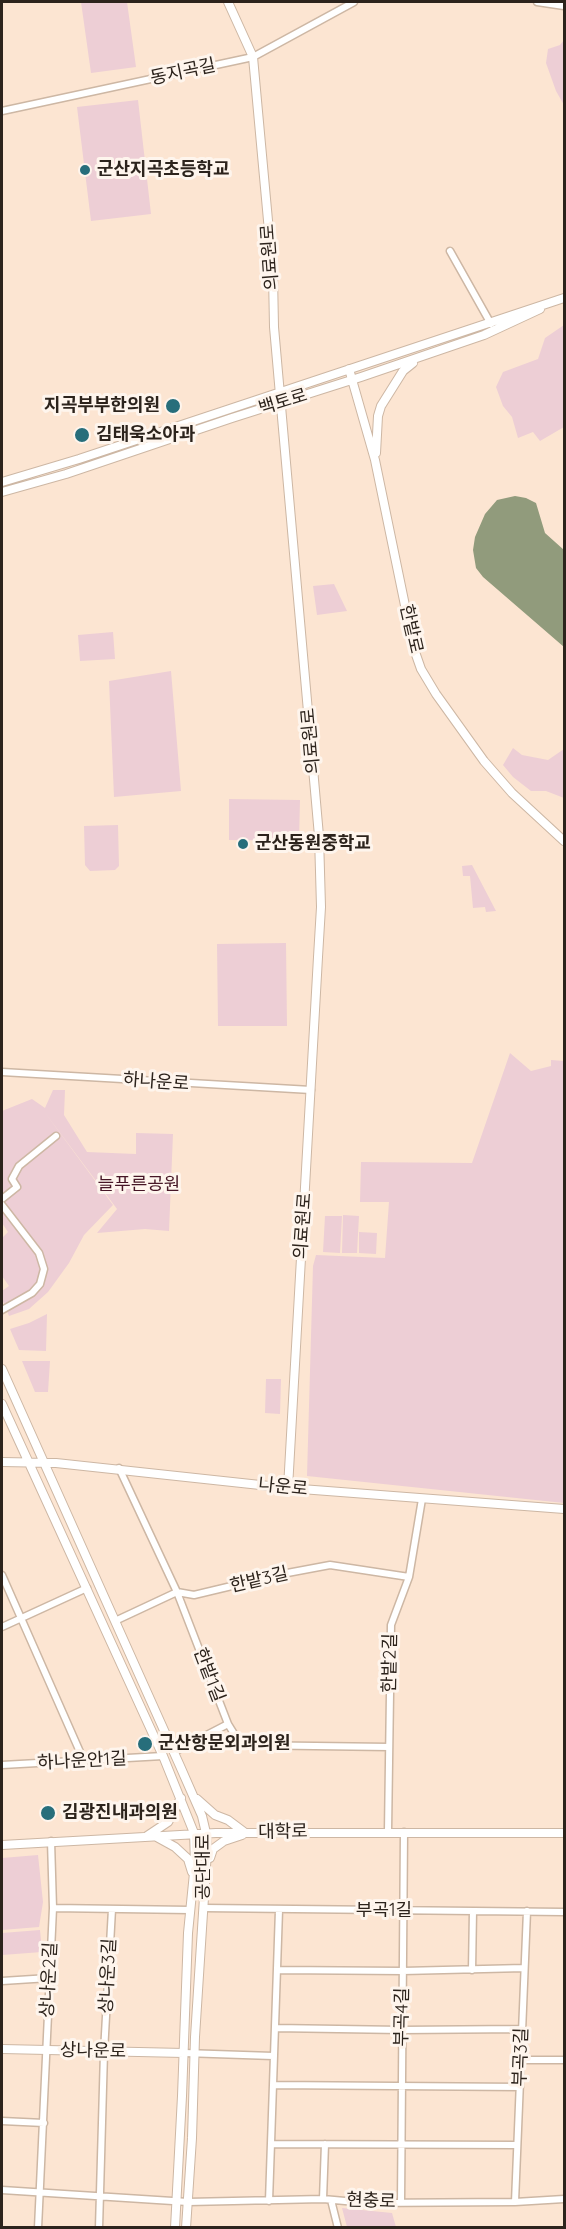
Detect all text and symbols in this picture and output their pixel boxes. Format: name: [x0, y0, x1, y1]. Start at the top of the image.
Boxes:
street label: 동지곡길: [148, 55, 218, 89]
place label: 군산지곡초등학교: [97, 159, 229, 181]
marker: 군산지곡초등학교: [78, 163, 92, 177]
street label: 의료원로: [257, 223, 283, 291]
street label: 백토로: [256, 384, 310, 420]
place label: 지곡부부한의원: [44, 395, 160, 417]
marker: 지곡부부한의원: [164, 397, 182, 415]
place label: 김태욱소아과: [96, 424, 195, 446]
marker: 김태욱소아과: [73, 426, 91, 444]
street label: 한밭로: [395, 602, 427, 656]
street label: 의료원로: [297, 707, 325, 775]
place label: 군산동원중학교: [255, 833, 371, 855]
marker: 군산동원중학교: [236, 837, 250, 851]
street label: 하나운로: [122, 1069, 190, 1095]
park label: 늘푸른공원: [98, 1174, 180, 1196]
street label: 의료원로: [290, 1192, 316, 1260]
street label: 나운로: [257, 1474, 309, 1500]
street label: 한밭3길: [228, 1563, 290, 1597]
street label: 한밭2길: [379, 1633, 401, 1693]
street label: 한밭1길: [189, 1645, 229, 1705]
place label: 군산항문외과의원: [158, 1733, 290, 1755]
marker: 군산항문외과의원: [136, 1735, 154, 1753]
street label: 하나운안1길: [37, 1748, 127, 1774]
place label: 김광진내과의원: [62, 1802, 178, 1824]
marker: 김광진내과의원: [39, 1804, 57, 1822]
street label: 대학로: [258, 1821, 308, 1843]
street label: 공단대로: [193, 1834, 215, 1900]
street label: 부곡1길: [356, 1900, 412, 1922]
street label: 상나운3길: [95, 1938, 121, 2014]
street label: 상나운2길: [36, 1941, 62, 2019]
street label: 부곡4길: [391, 1987, 413, 2047]
street label: 부곡3길: [509, 2027, 533, 2087]
street label: 상나운로: [60, 2040, 126, 2062]
street label: 현충로: [346, 2189, 396, 2213]

